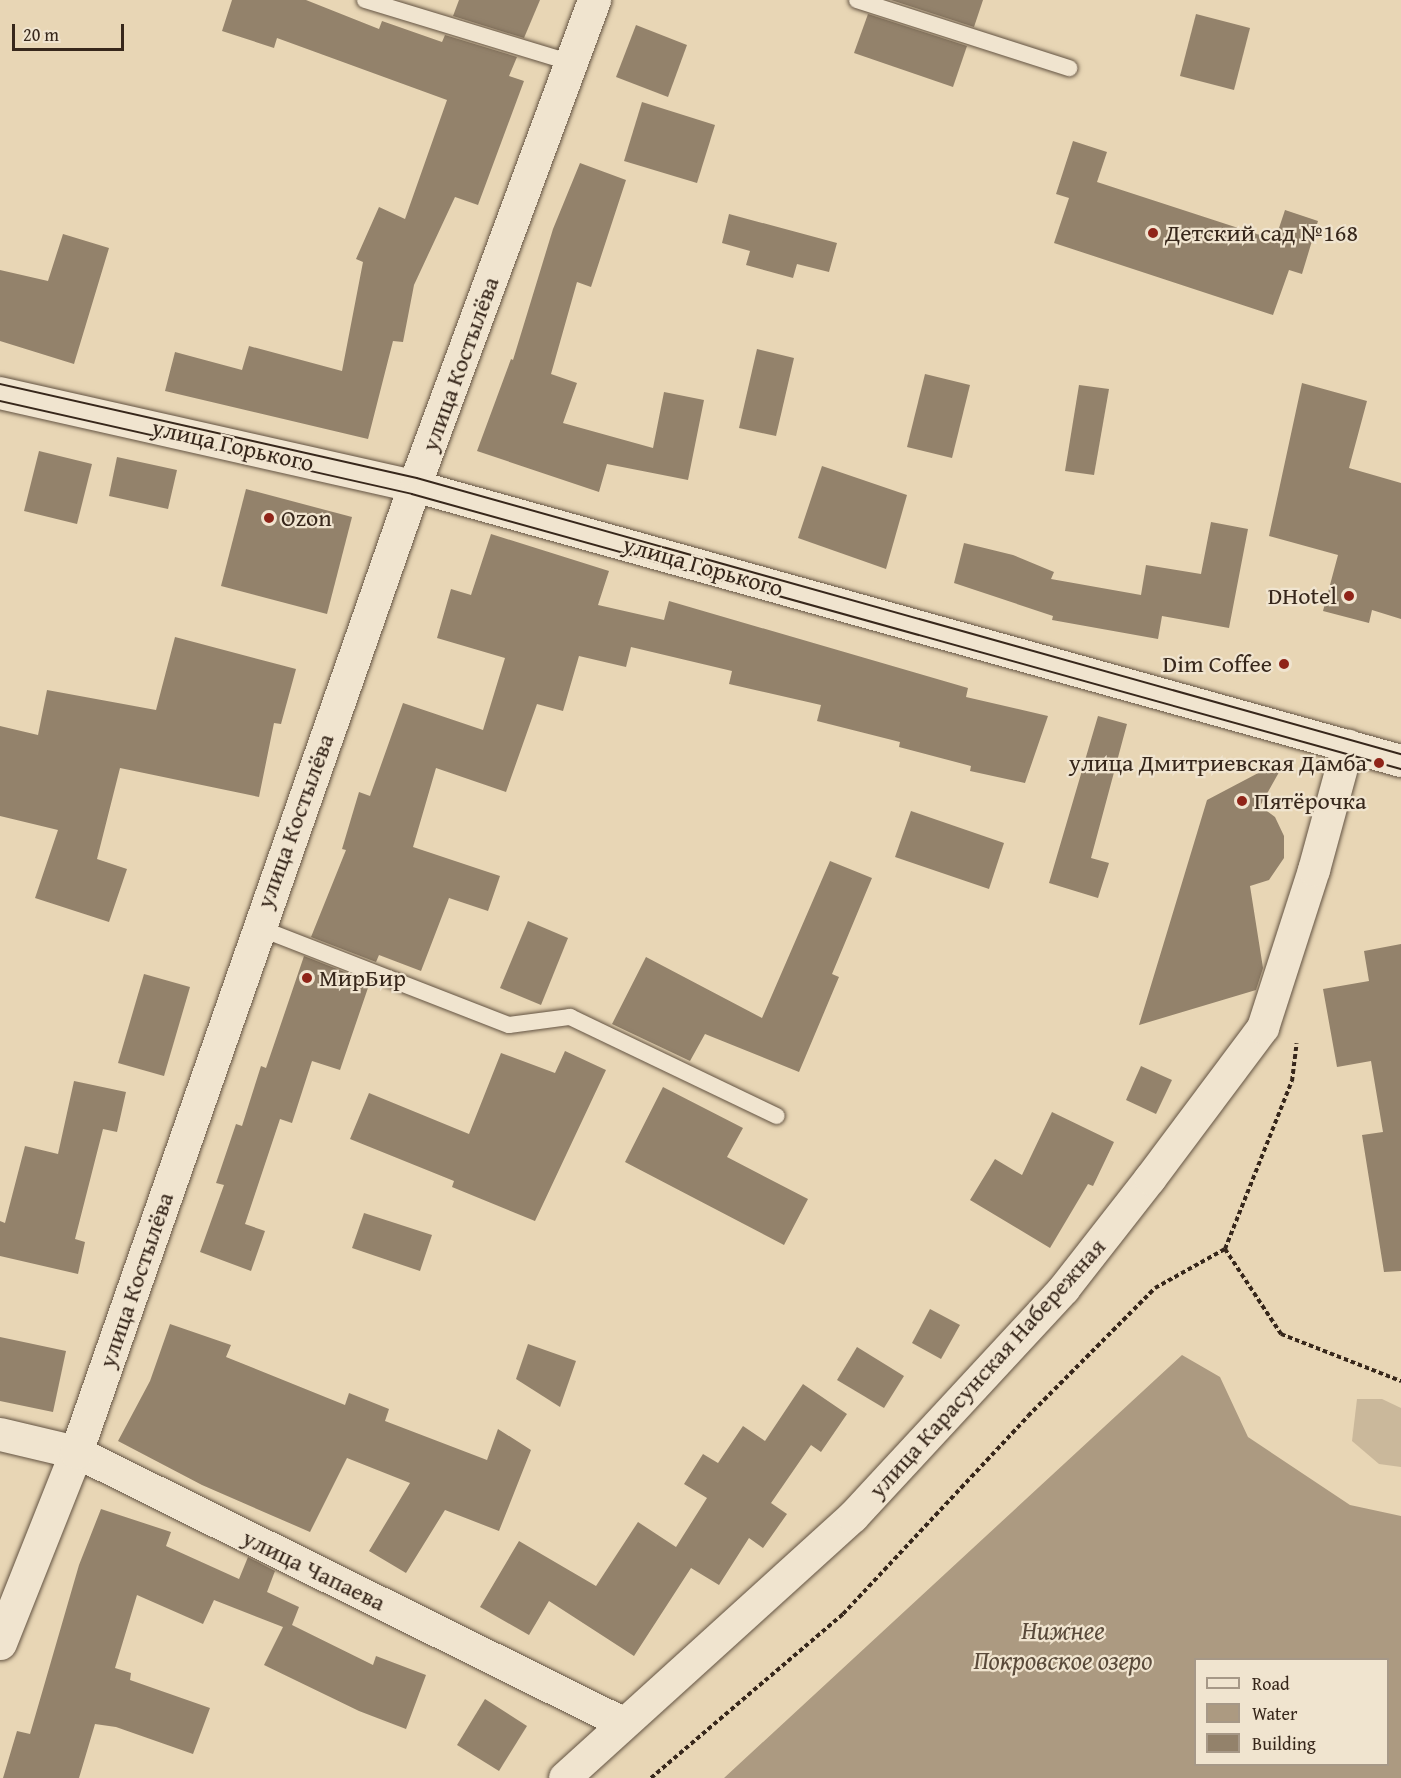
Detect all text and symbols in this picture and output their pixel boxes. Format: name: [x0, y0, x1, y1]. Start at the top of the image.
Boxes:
scale bar: [15, 12, 128, 50]
text: 20 m: [23, 21, 59, 48]
place label: Детский сад №168: [1165, 219, 1358, 247]
marker: Детский сад №168: [1146, 226, 1160, 240]
street label: улица Костылёва: [415, 273, 505, 455]
street label: улица Горького: [149, 412, 317, 478]
place label: Ozon: [281, 504, 332, 532]
marker: Ozon: [262, 511, 276, 525]
street label: улица Горького: [620, 529, 786, 603]
place label: DHotel: [1268, 582, 1337, 610]
marker: DHotel: [1342, 589, 1356, 603]
place label: Dim Coffee: [1163, 650, 1272, 678]
marker: Dim Coffee: [1277, 657, 1291, 671]
street label: улица Костылёва: [250, 730, 340, 912]
place label: улица Дмитриевская Дамба: [1069, 749, 1367, 777]
marker: улица Дмитриевская Дамба: [1372, 756, 1386, 770]
place label: Пятёрочка: [1254, 787, 1366, 815]
marker: Пятёрочка: [1235, 794, 1249, 808]
place label: МирБир: [319, 964, 406, 992]
marker: МирБир: [300, 971, 314, 985]
street label: улица Костылёва: [92, 1188, 180, 1372]
street label: улица Карасунская Набережная: [863, 1232, 1111, 1504]
street label: улица Чапаева: [238, 1523, 390, 1617]
water label: Нижнее Покровское озеро: [973, 1614, 1153, 1676]
legend: [1194, 1658, 1389, 1766]
text: Road: [1252, 1670, 1290, 1697]
text: Water: [1252, 1700, 1297, 1727]
text: Building: [1252, 1730, 1316, 1757]

